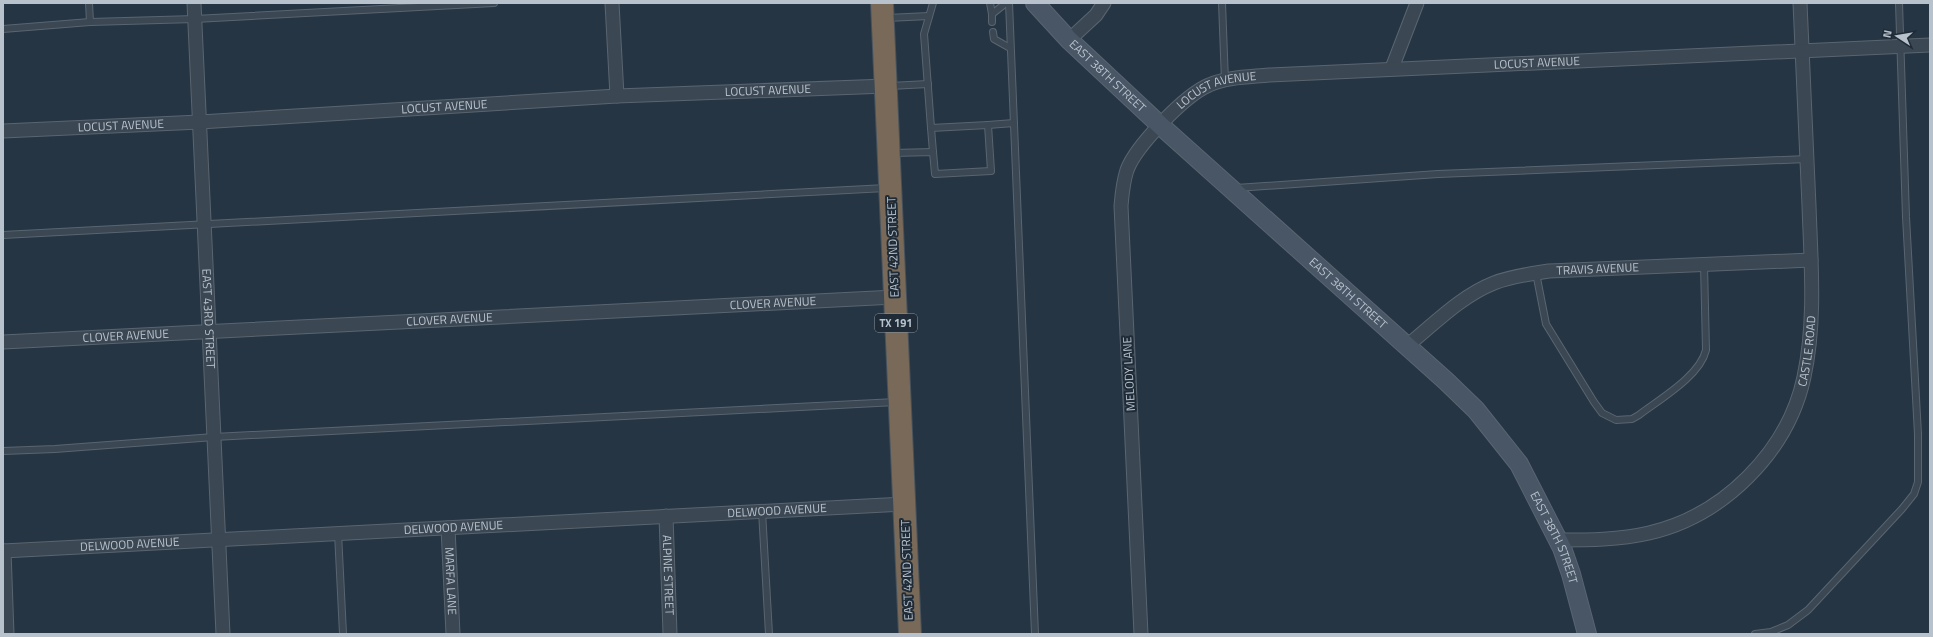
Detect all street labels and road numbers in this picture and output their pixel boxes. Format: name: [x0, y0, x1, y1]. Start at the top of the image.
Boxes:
street label: EAST 38TH STREET: [1065, 35, 1151, 117]
street label: LOCUST AVENUE: [1493, 51, 1581, 74]
street label: LOCUST AVENUE: [1172, 66, 1257, 113]
street label: LOCUST AVENUE: [724, 79, 812, 101]
street label: LOCUST AVENUE: [401, 94, 488, 118]
street label: LOCUST AVENUE: [77, 114, 165, 137]
street label: EAST 42ND STREET: [881, 196, 904, 298]
street label: EAST 38TH STREET: [1305, 253, 1392, 334]
street label: TRAVIS AVENUE: [1556, 257, 1640, 280]
street label: EAST 43RD STREET: [197, 268, 221, 370]
street label: CLOVER AVENUE: [729, 291, 817, 314]
street label: CLOVER AVENUE: [406, 307, 493, 331]
road number: TX 191: [875, 314, 917, 332]
street label: CASTLE ROAD: [1792, 315, 1820, 389]
street label: CLOVER AVENUE: [82, 324, 170, 347]
street label: MELODY LANE: [1117, 336, 1140, 412]
street label: EAST 38TH STREET: [1526, 488, 1583, 586]
street label: DELWOOD AVENUE: [727, 498, 827, 522]
street label: DELWOOD AVENUE: [403, 515, 504, 539]
street label: EAST 42ND STREET: [895, 519, 918, 621]
street label: DELWOOD AVENUE: [80, 532, 180, 556]
street label: ALPINE STREET: [658, 535, 679, 616]
street label: MARFA LANE: [440, 546, 462, 616]

